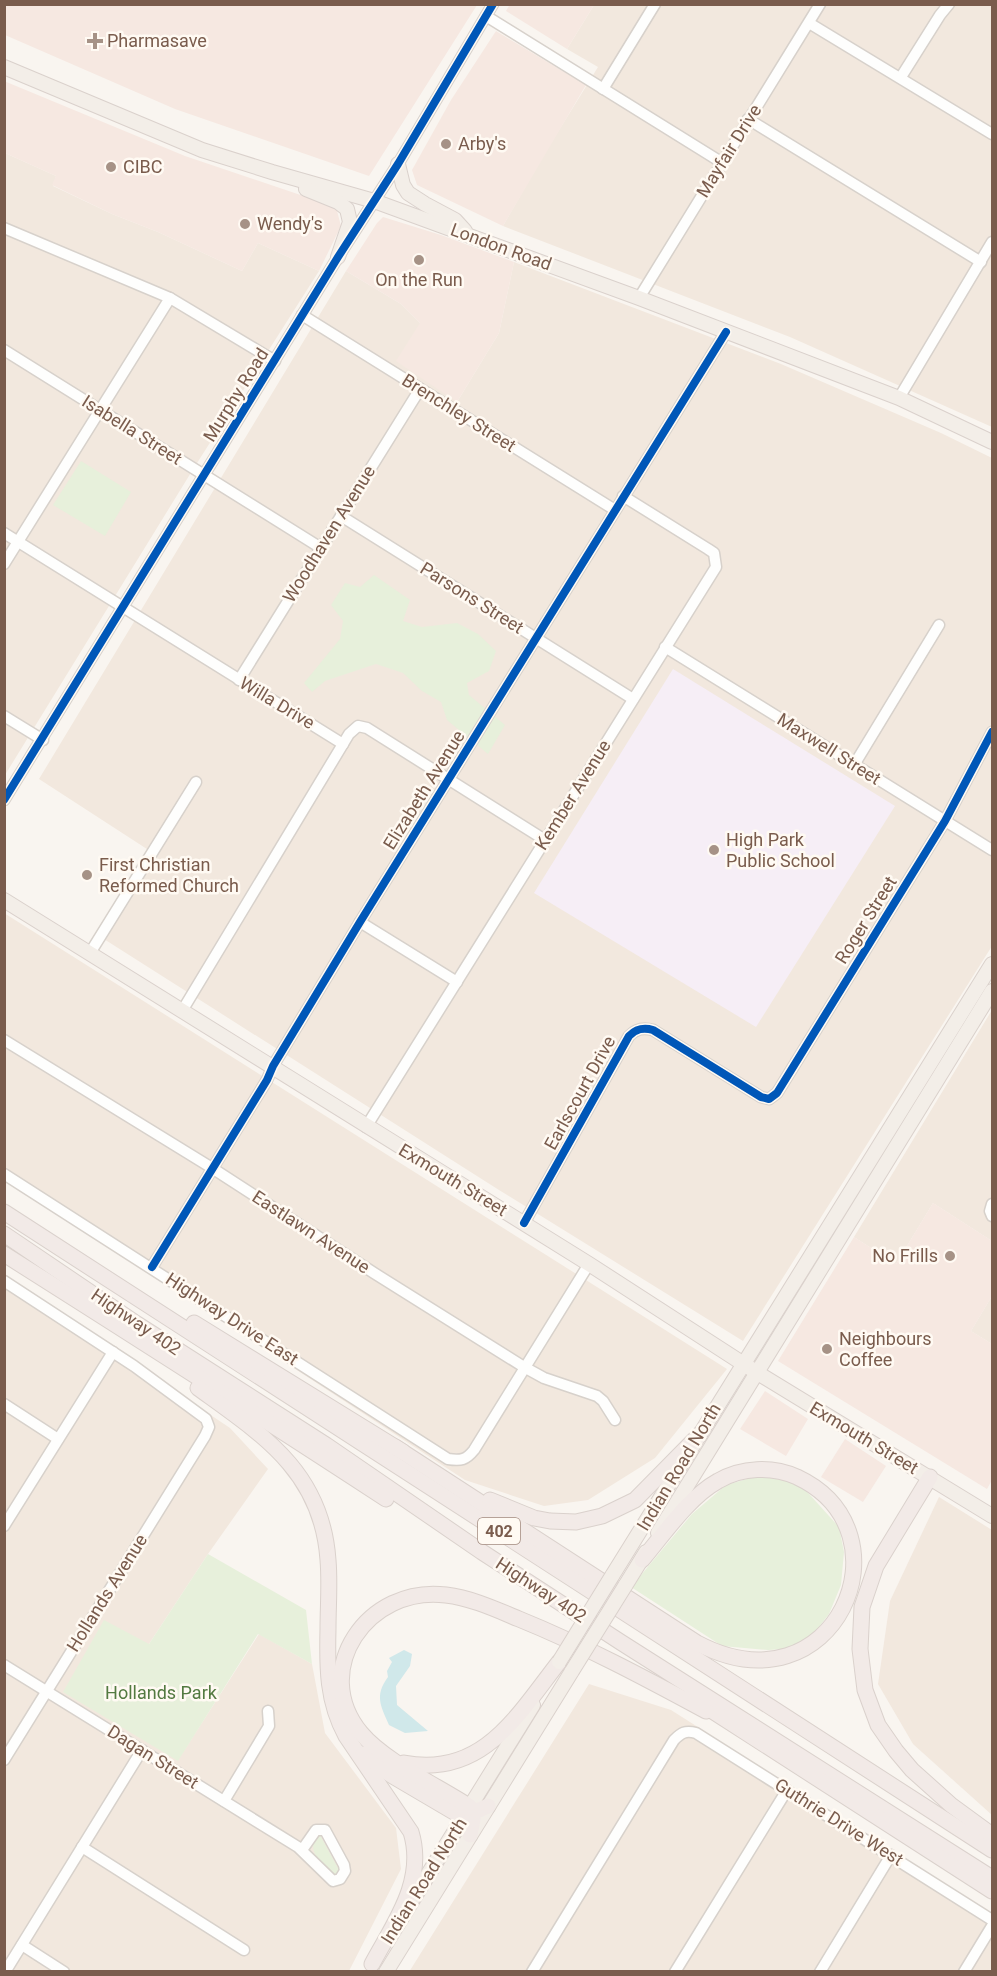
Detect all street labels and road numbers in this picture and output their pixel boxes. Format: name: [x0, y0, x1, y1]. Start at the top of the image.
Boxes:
street label: Mayfair Drive: [692, 100, 765, 201]
street label: London Road: [448, 219, 555, 275]
street label: Murphy Road: [199, 344, 273, 445]
street label: Brenchley Street: [398, 369, 520, 456]
street label: Isabella Street: [78, 390, 186, 469]
street label: Woodhaven Avenue: [278, 461, 379, 606]
street label: Parsons Street: [417, 557, 528, 638]
street label: Willa Drive: [236, 672, 319, 733]
street label: Maxwell Street: [774, 708, 885, 789]
street label: Elizabeth Avenue: [379, 726, 469, 853]
street label: Kember Avenue: [530, 736, 615, 854]
street label: Roger Street: [830, 872, 901, 967]
street label: Earlscourt Drive: [540, 1032, 619, 1153]
street label: Exmouth Street: [395, 1139, 511, 1220]
street label: Eastlawn Avenue: [248, 1186, 374, 1277]
street label: Highway Drive East: [162, 1268, 302, 1369]
street label: Highway 402: [87, 1284, 185, 1359]
street label: Exmouth Street: [806, 1397, 922, 1478]
street label: Indian Road North: [632, 1399, 725, 1534]
road number: 402: [478, 1518, 520, 1544]
street label: Hollands Avenue: [62, 1530, 151, 1655]
street label: Highway 402: [492, 1553, 591, 1627]
street label: Dagan Street: [104, 1720, 203, 1793]
street label: Guthrie Drive West: [771, 1774, 908, 1870]
street label: Indian Road North: [376, 1814, 471, 1948]

